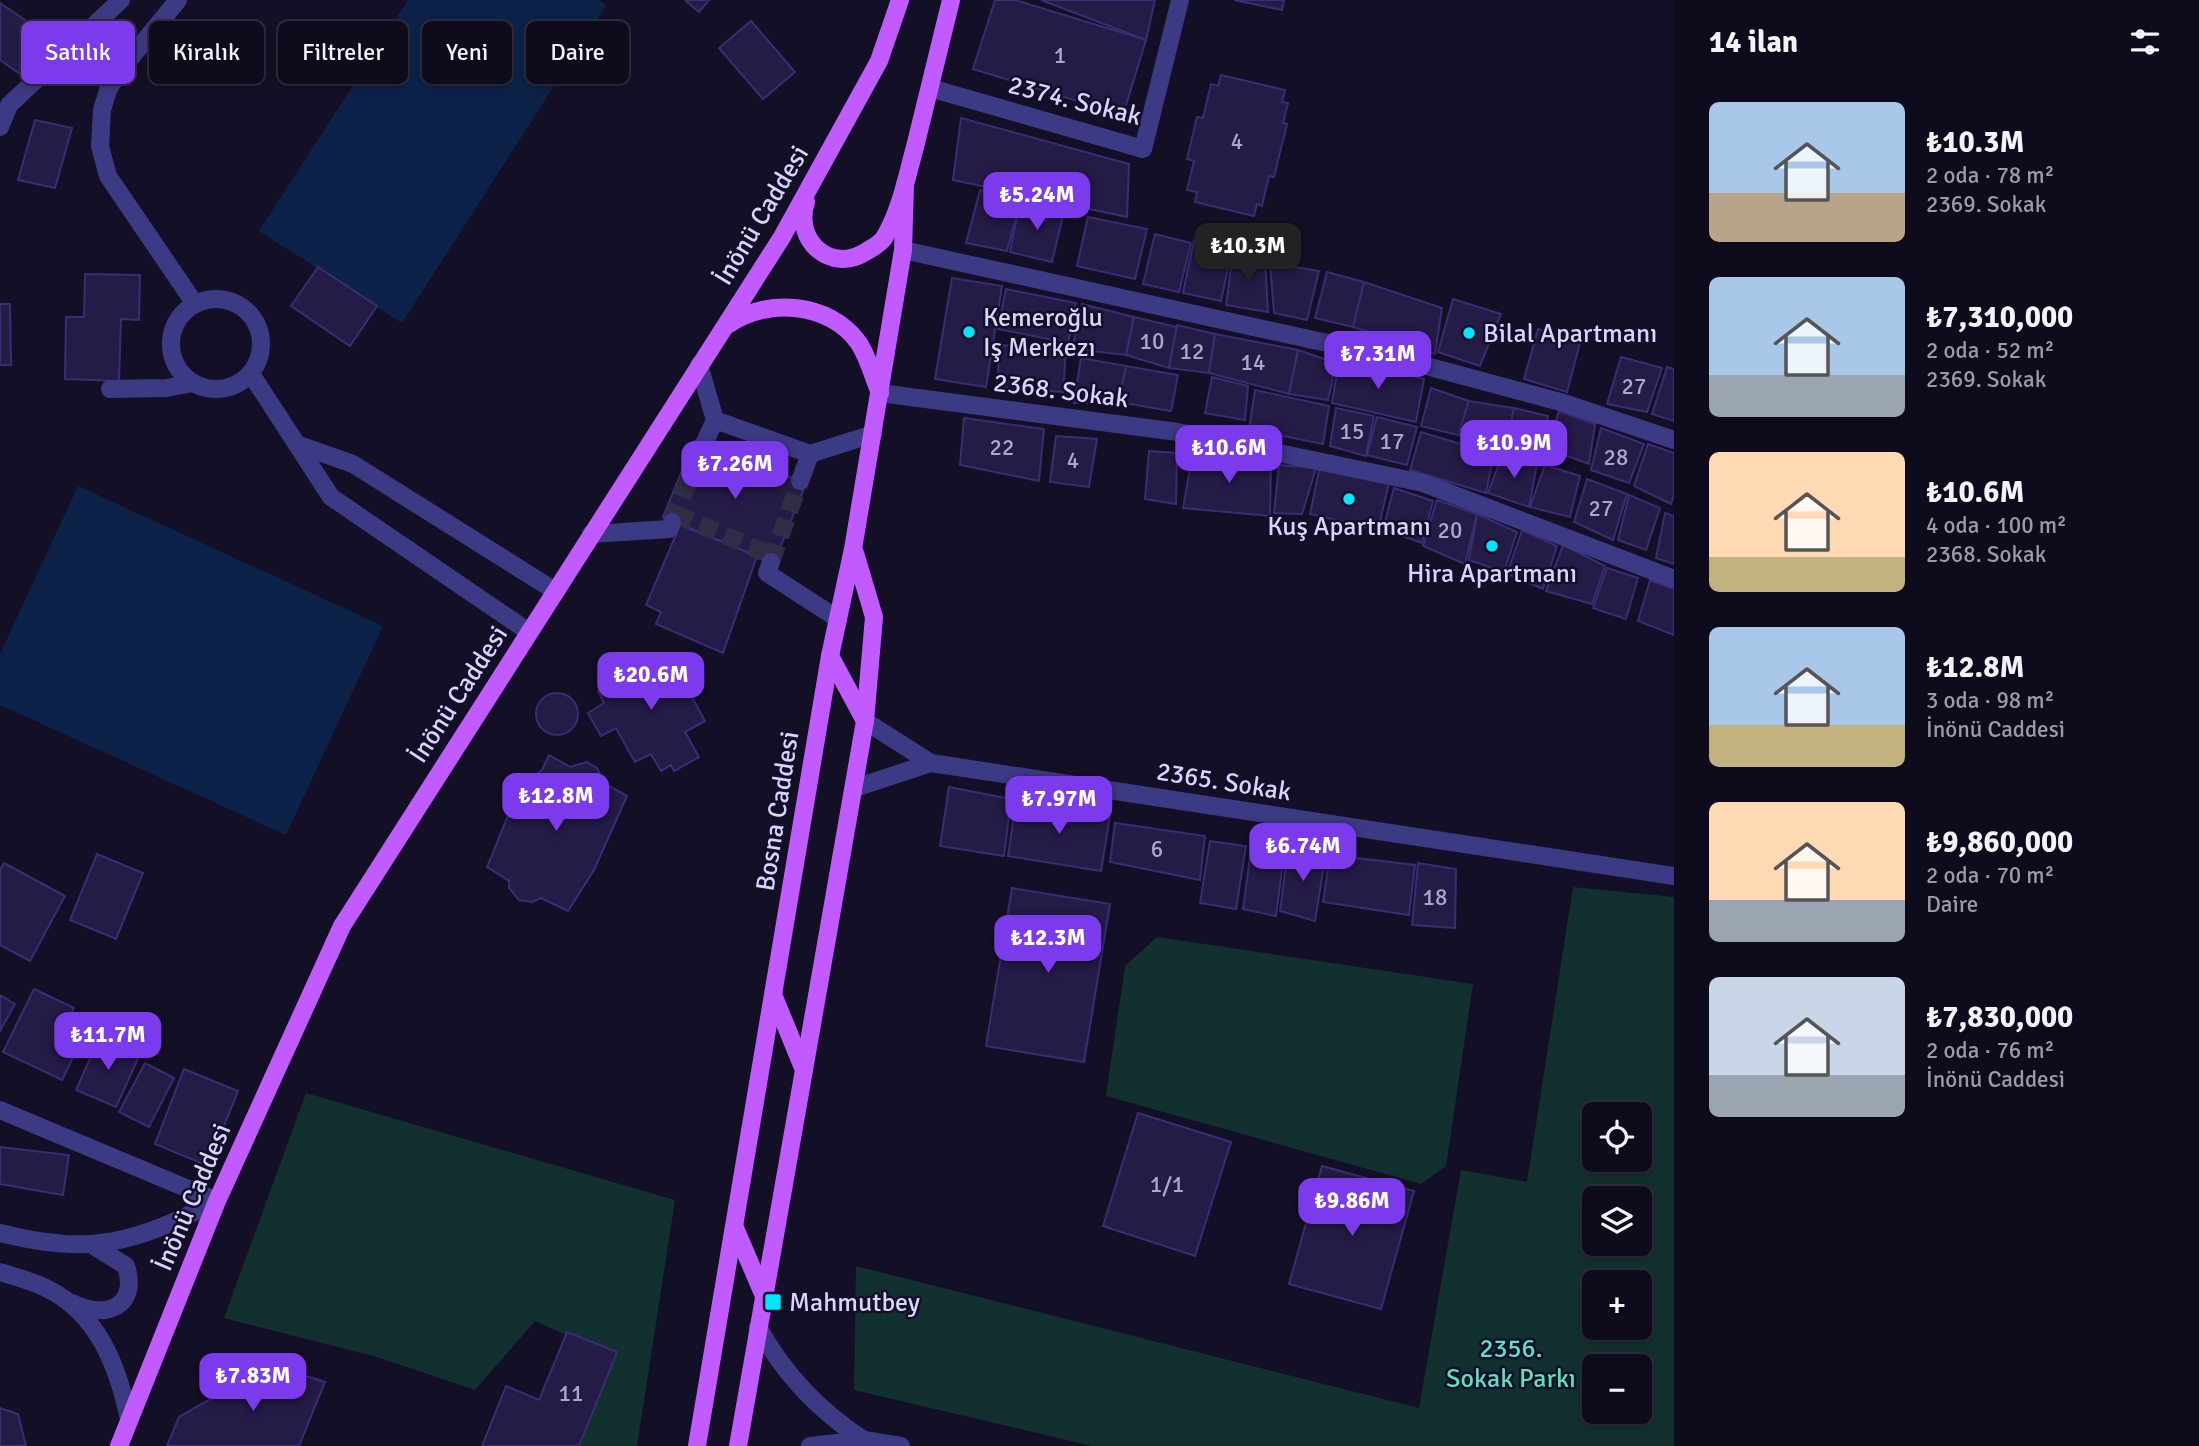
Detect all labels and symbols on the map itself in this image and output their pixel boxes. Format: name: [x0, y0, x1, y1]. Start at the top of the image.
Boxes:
house number: 1: [1054, 41, 1066, 70]
street label: 2374. Sokak: [1005, 69, 1145, 133]
house number: 4: [1231, 127, 1243, 156]
street label: İnönü Caddesi: [708, 140, 816, 291]
pin: ₺5.24M: [980, 173, 1094, 232]
pin: ₺10.3M: [1191, 224, 1305, 283]
place label: Kemeroğlu Iş Merkezı: [983, 302, 1103, 364]
place label: Bilal Apartmanı: [1483, 318, 1657, 350]
marker: Kemeroğlu Iş Merkezı: [961, 324, 977, 340]
marker: Bilal Apartmanı: [1461, 325, 1477, 341]
house number: 10: [1140, 327, 1164, 356]
pin: ₺7.31M: [1321, 332, 1435, 391]
house number: 12: [1180, 337, 1204, 366]
house number: 14: [1241, 348, 1265, 377]
street label: 2368. Sokak: [991, 367, 1130, 415]
house number: 27: [1622, 372, 1646, 401]
house number: 15: [1340, 417, 1364, 446]
pin: ₺10.9M: [1457, 420, 1571, 480]
pin: ₺10.6M: [1172, 426, 1286, 485]
house number: 17: [1380, 427, 1404, 456]
house number: 22: [990, 433, 1014, 462]
pin: ₺7.26M: [678, 442, 792, 501]
house number: 28: [1604, 443, 1628, 472]
house number: 4: [1067, 446, 1079, 475]
marker: Kuş Apartmanı: [1341, 491, 1357, 507]
house number: 27: [1589, 494, 1613, 523]
place label: Kuş Apartmanı: [1267, 511, 1431, 543]
house number: 20: [1438, 516, 1462, 545]
marker: Hira Apartmanı: [1484, 538, 1500, 554]
place label: Hira Apartmanı: [1407, 558, 1577, 590]
street label: İnönü Caddesi: [403, 620, 515, 769]
pin: ₺20.6M: [594, 652, 708, 712]
street label: Bosna Caddesi: [750, 729, 806, 893]
street label: 2365. Sokak: [1154, 756, 1293, 808]
pin: ₺12.8M: [499, 774, 613, 833]
pin: ₺7.97M: [1002, 776, 1116, 836]
pin: ₺6.74M: [1246, 824, 1360, 883]
house number: 6: [1151, 835, 1163, 864]
house number: 18: [1423, 883, 1447, 912]
pin: ₺12.3M: [991, 916, 1105, 975]
pin: ₺11.7M: [51, 1012, 165, 1072]
street label: İnönü Caddesi: [147, 1119, 238, 1276]
house number: 1/1: [1150, 1170, 1184, 1199]
pin: ₺9.86M: [1295, 1178, 1409, 1238]
place label: Mahmutbey: [789, 1287, 920, 1319]
marker: Mahmutbey: [763, 1292, 783, 1312]
park label: 2356. Sokak Parkı: [1446, 1333, 1576, 1395]
pin: ₺7.83M: [196, 1354, 310, 1413]
house number: 11: [559, 1379, 583, 1408]

